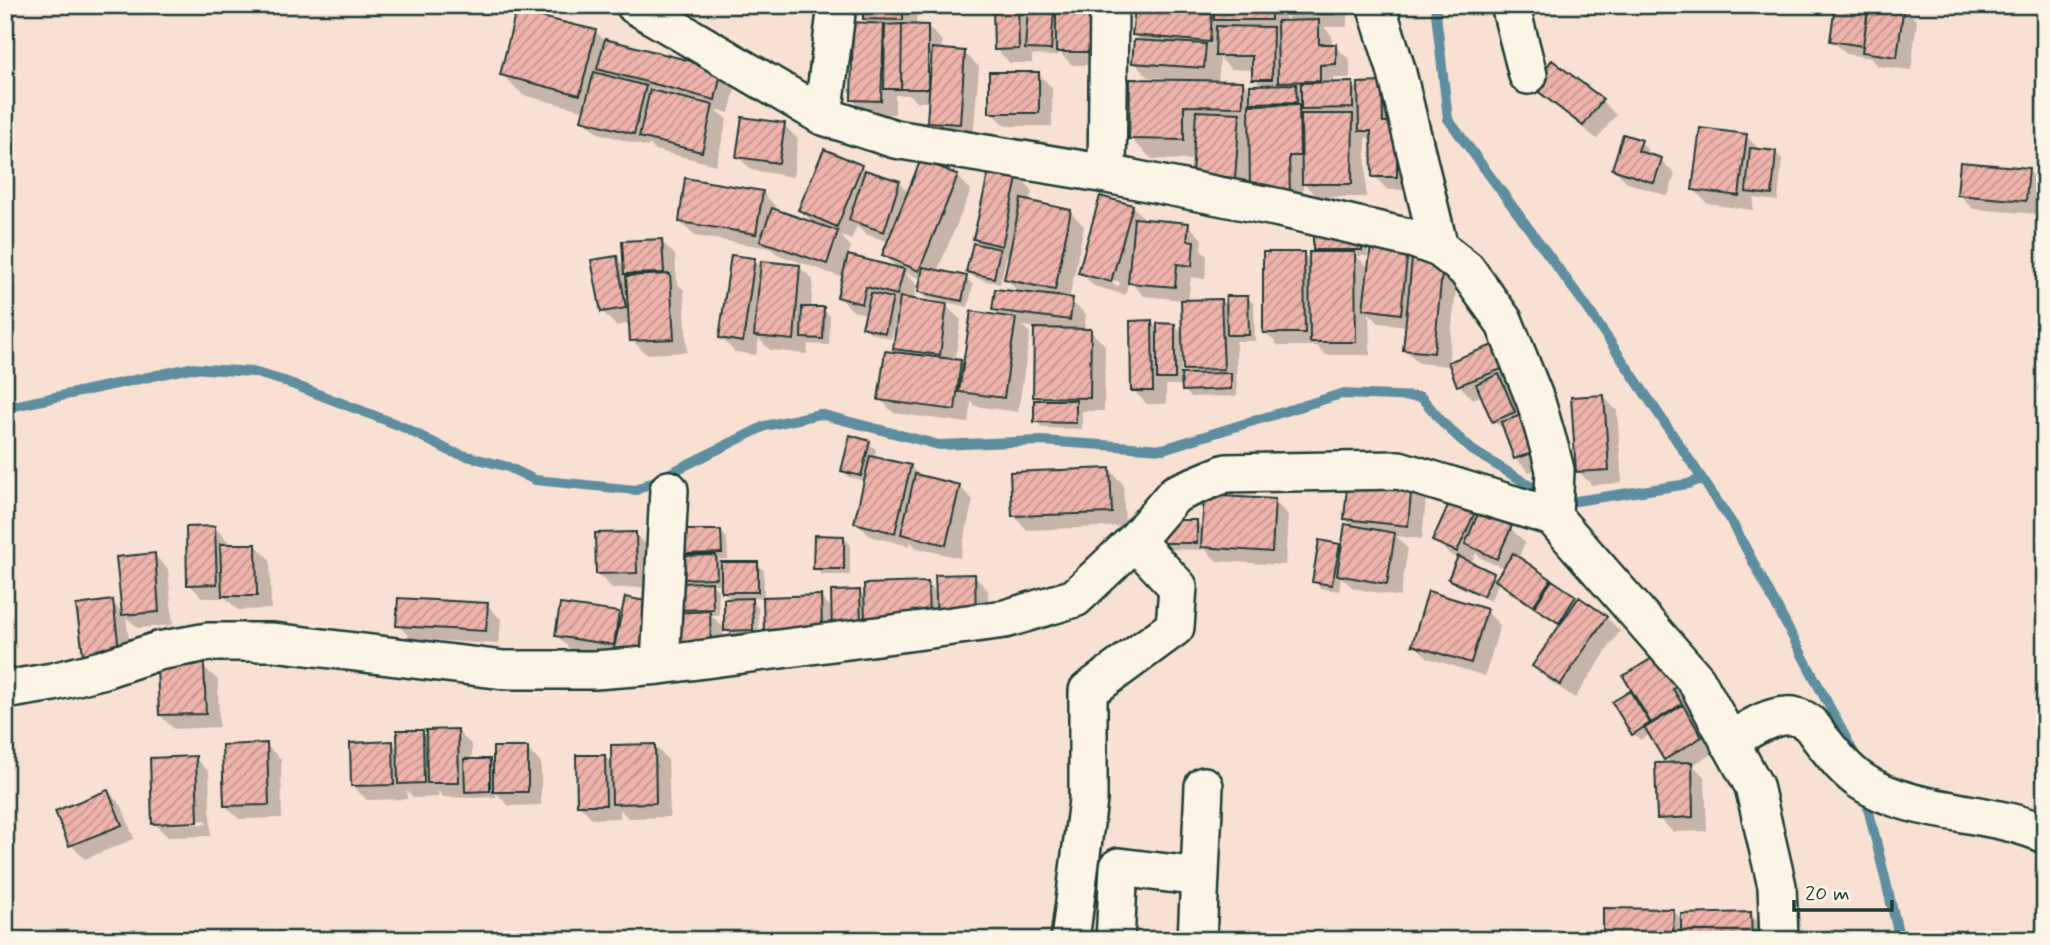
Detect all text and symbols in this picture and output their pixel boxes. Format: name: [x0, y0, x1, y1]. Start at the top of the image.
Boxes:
scale bar: [1794, 868, 1892, 912]
text: 20 m: [1805, 880, 1850, 908]

